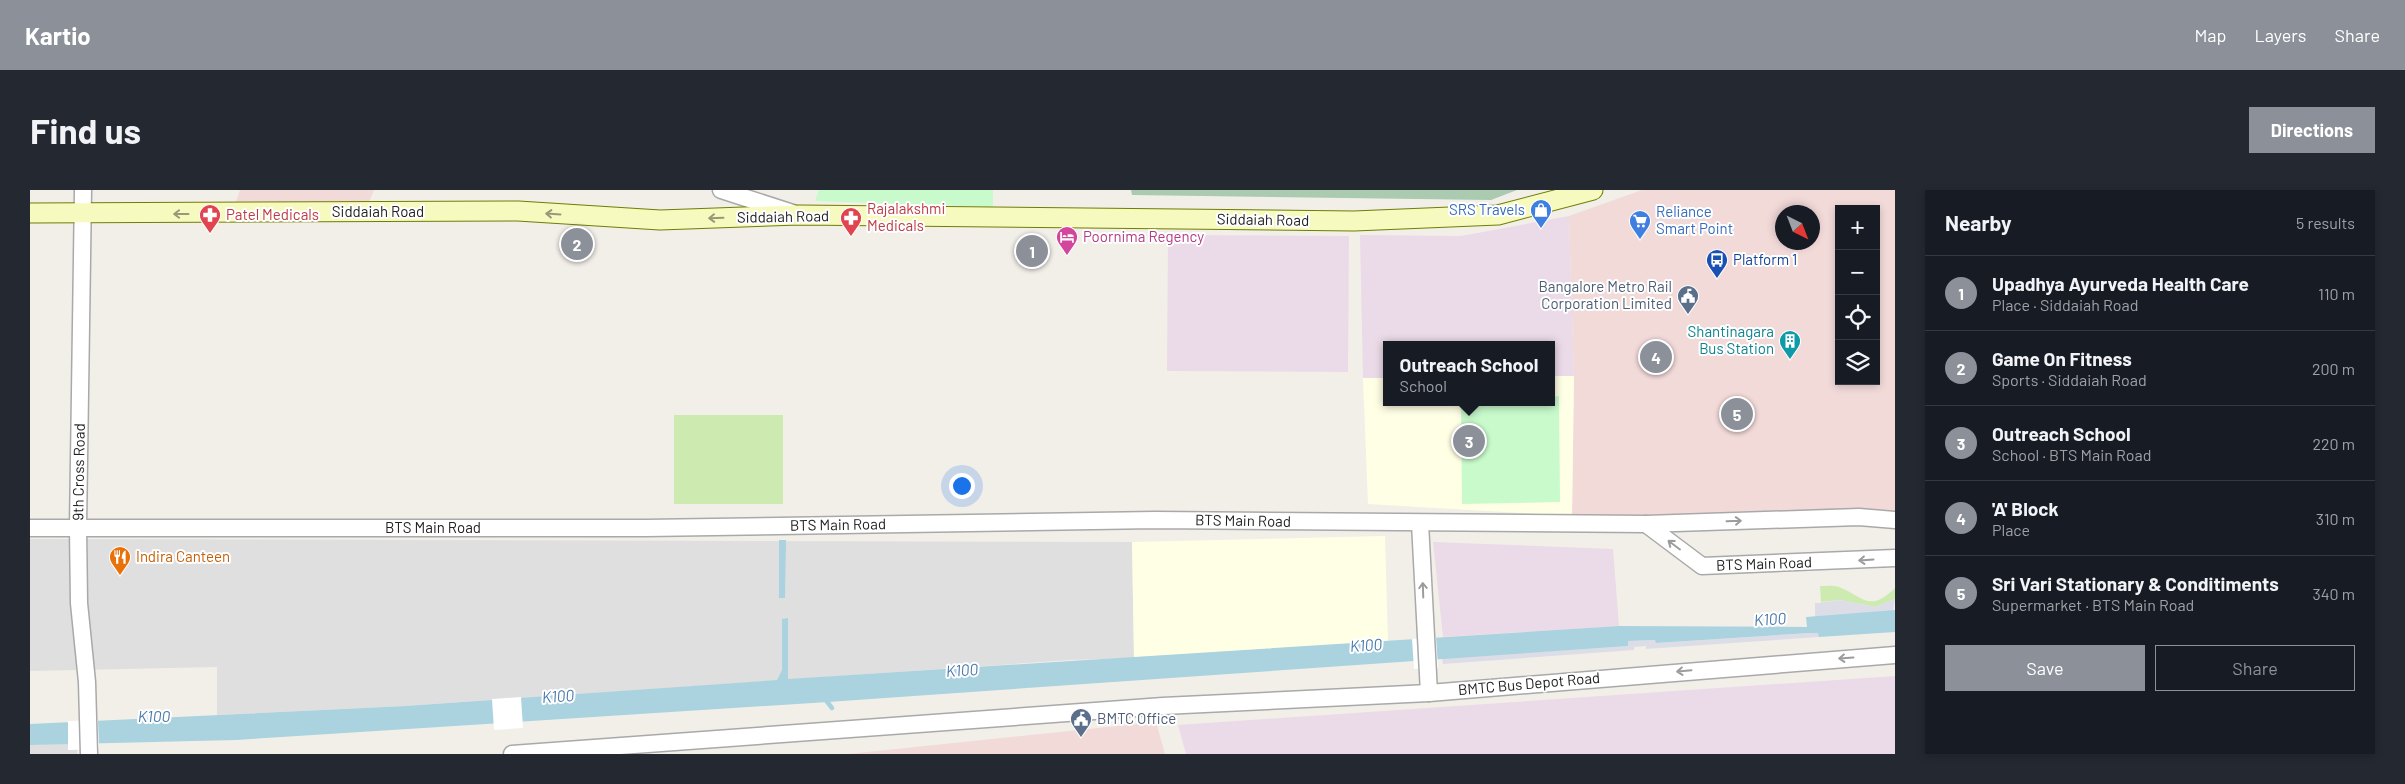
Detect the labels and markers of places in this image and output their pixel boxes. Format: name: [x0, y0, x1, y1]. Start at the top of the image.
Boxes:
shop icon: SRS Travels: [1529, 198, 1553, 229]
place label: Rajalakshmi Medicals: [867, 199, 945, 234]
place label: SRS Travels: [1449, 200, 1525, 218]
place label: Reliance Smart Point: [1656, 202, 1733, 237]
pharmacy icon: Patel Medicals: [198, 203, 222, 234]
place label: Patel Medicals: [226, 205, 319, 223]
pharmacy icon: Rajalakshmi Medicals: [839, 206, 863, 237]
supermarket icon: Reliance Smart Point: [1628, 209, 1652, 240]
pin: 2: [561, 225, 593, 263]
hotel icon: Poornima Regency: [1055, 225, 1079, 256]
place label: Poornima Regency: [1083, 227, 1204, 245]
pin: 1: [1016, 232, 1048, 270]
bus stop icon: Platform 1: [1705, 248, 1729, 279]
place label: Platform 1: [1733, 250, 1797, 268]
place label: Bangalore Metro Rail Corporation Limited: [1538, 277, 1672, 312]
public building icon: Bangalore Metro Rail Corporation Limited: [1676, 284, 1700, 315]
place label: Shantinagara Bus Station: [1688, 322, 1774, 357]
building icon: Shantinagara Bus Station: [1778, 329, 1802, 360]
pin: 4: [1640, 338, 1672, 376]
pin: 5: [1721, 395, 1753, 433]
pin: 3: [1453, 422, 1485, 460]
restaurant icon: Indira Canteen: [108, 545, 132, 576]
place label: Indira Canteen: [136, 547, 230, 565]
public building icon: BMTC Office: [1069, 707, 1093, 738]
place label: BMTC Office: [1097, 709, 1176, 727]

